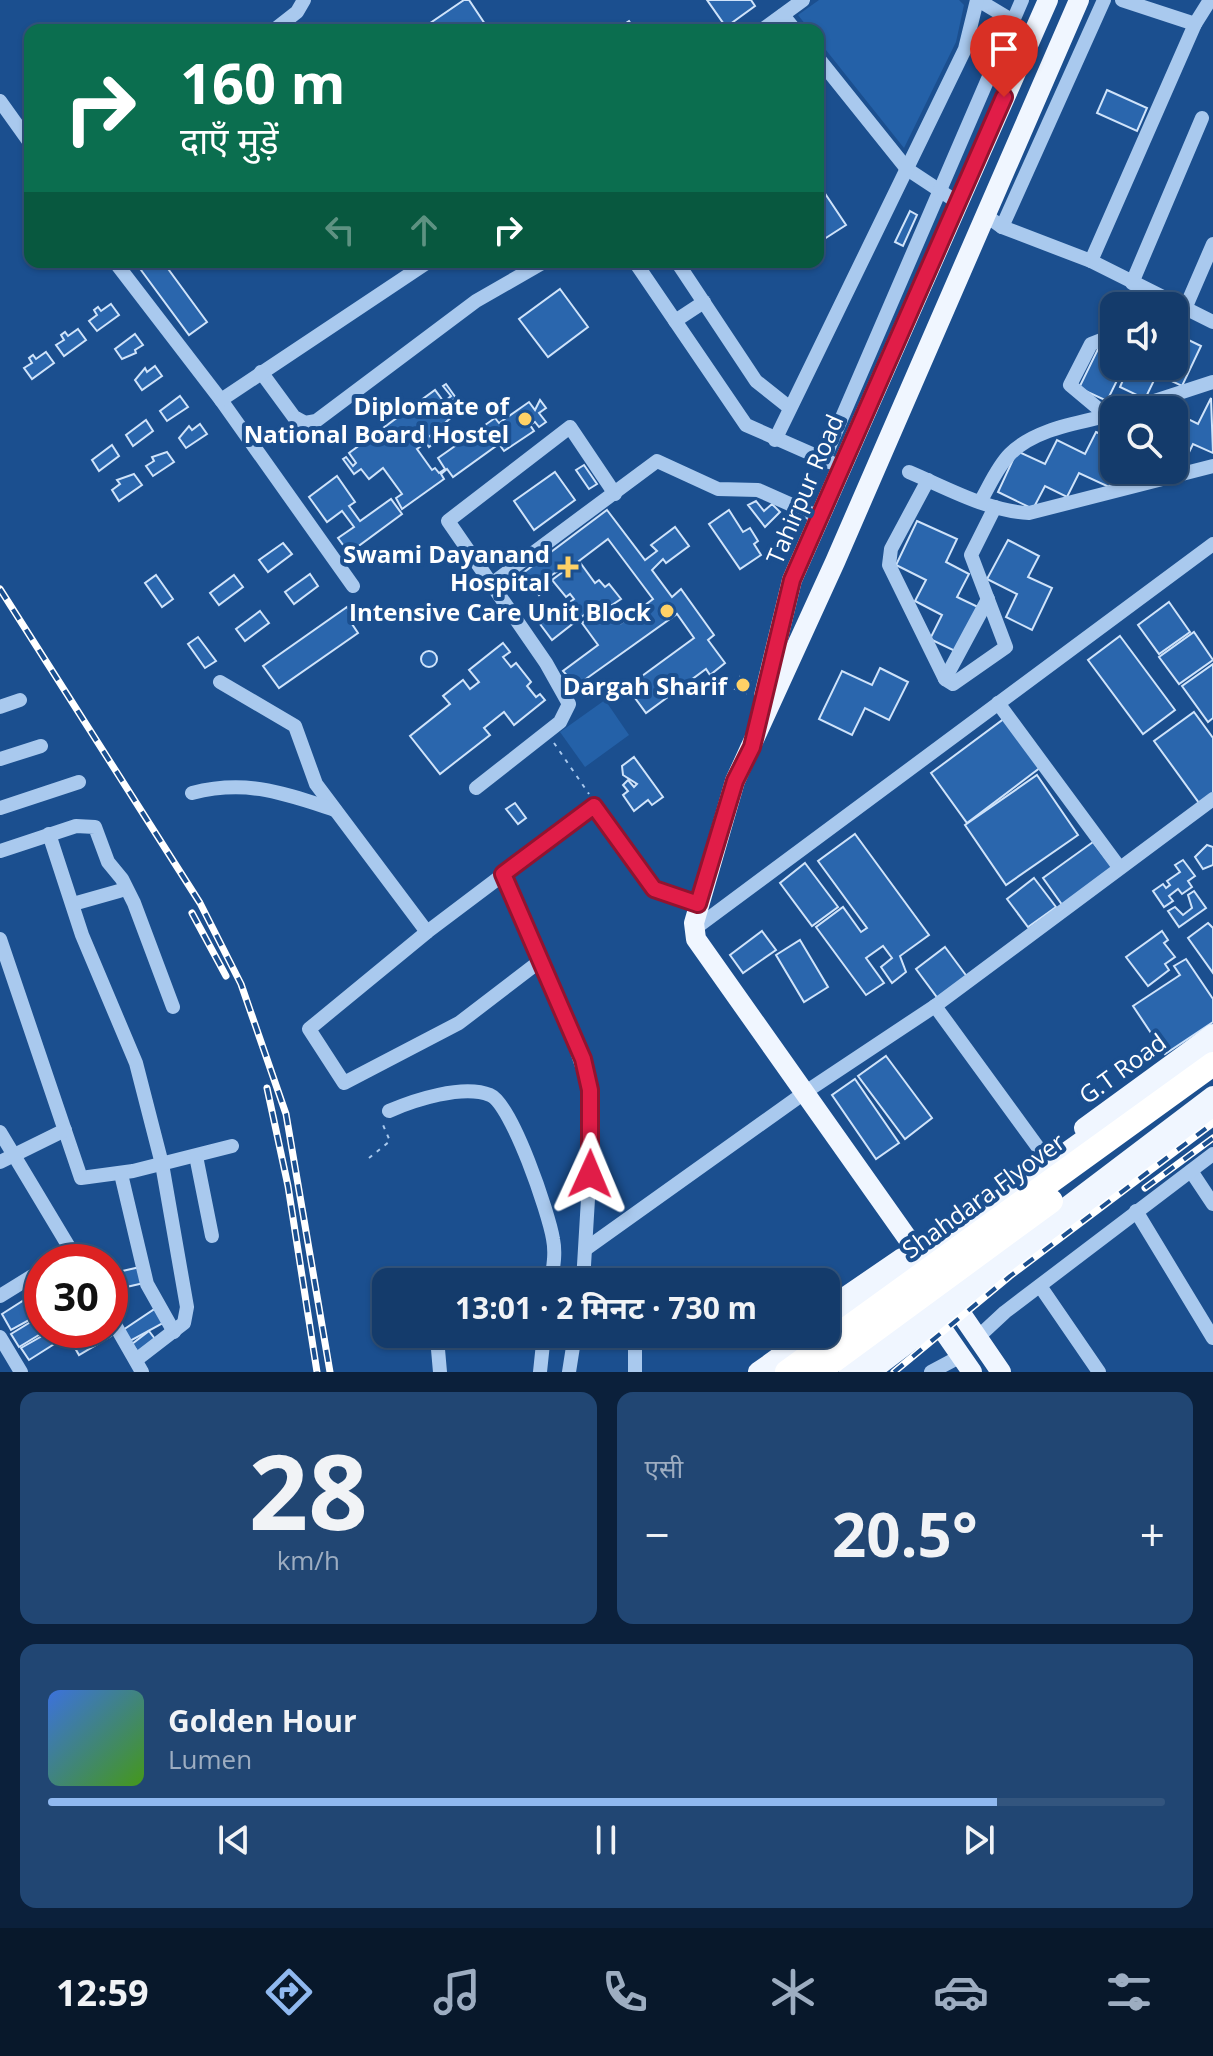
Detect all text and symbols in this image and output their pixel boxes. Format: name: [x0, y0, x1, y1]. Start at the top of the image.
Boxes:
pin: [970, 15, 1038, 97]
icon: arrive: [982, 27, 1026, 71]
text: 160 m: [180, 44, 346, 120]
icon: right: [48, 56, 152, 160]
text: दाएँ मुड़ें: [180, 116, 279, 165]
icon: left: [318, 208, 362, 252]
icon: ahead: [402, 208, 446, 252]
icon: right: [486, 208, 530, 252]
map controls: [1100, 292, 1188, 484]
button: sound: [1100, 292, 1188, 380]
place label: Diplomate of National Board Hostel: [244, 389, 511, 450]
button: search: [1100, 396, 1188, 484]
street label: Tahirpur Road: [758, 409, 850, 569]
marker: Diplomate of National Board Hostel: [516, 410, 534, 428]
place label: Swami Dayanand Hospital: [343, 537, 550, 598]
marker: Swami Dayanand Hospital: [557, 556, 579, 578]
place label: Intensive Care Unit Block: [349, 595, 651, 628]
marker: Intensive Care Unit Block: [658, 602, 676, 620]
place label: Dargah Sharif: [563, 669, 729, 702]
marker: Dargah Sharif: [734, 676, 752, 694]
street label: G.T Road: [1072, 1025, 1172, 1111]
street label: Shahdara Flyover: [895, 1125, 1071, 1265]
position arrow: [548, 1132, 632, 1216]
speed limit sign: 30: [24, 1244, 128, 1348]
text: 13:01 · 2 मिनट · 730 m: [455, 1287, 757, 1328]
text: 28: [249, 1419, 368, 1560]
text: एसी: [645, 1450, 683, 1486]
text: 20.5°: [832, 1493, 978, 1575]
text: −: [645, 1504, 670, 1564]
text: +: [1140, 1504, 1165, 1564]
text: km/h: [277, 1542, 340, 1578]
text: Golden Hour: [168, 1700, 357, 1741]
text: Lumen: [168, 1741, 252, 1777]
icon: previous: [212, 1818, 256, 1862]
icon: pause: [584, 1818, 628, 1862]
icon: next: [957, 1818, 1001, 1862]
icon: directions: [261, 1964, 317, 2020]
icon: music: [429, 1964, 485, 2020]
icon: phone: [597, 1964, 653, 2020]
icon: climate: [765, 1964, 821, 2020]
icon: car: [933, 1964, 989, 2020]
icon: filters: [1101, 1964, 1157, 2020]
text: 12:59: [56, 1968, 149, 2017]

